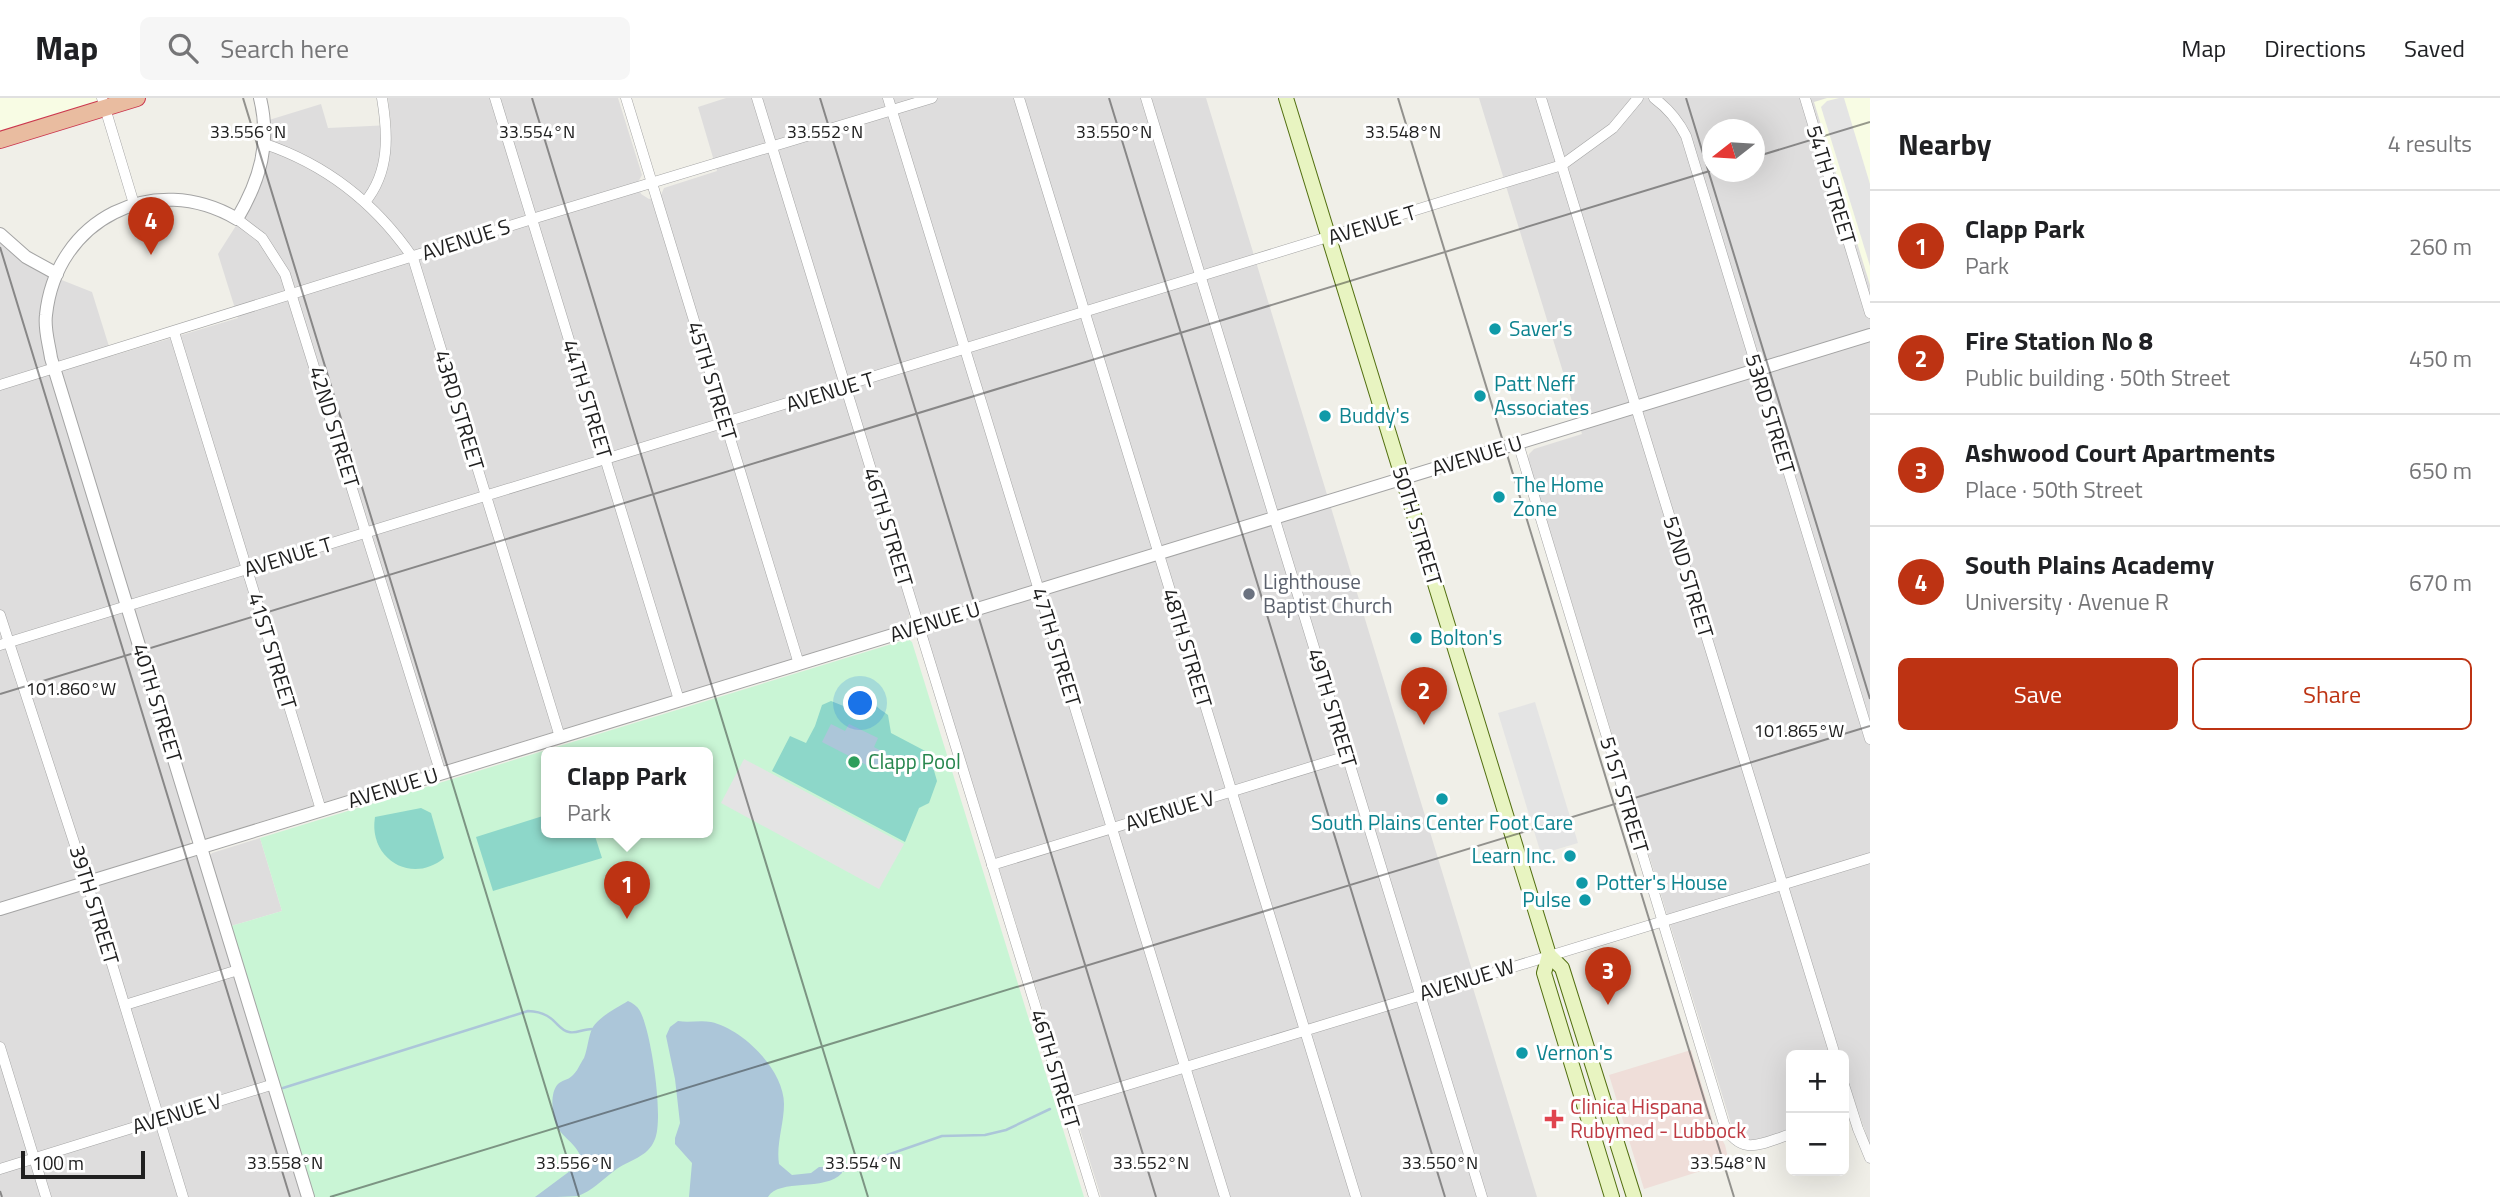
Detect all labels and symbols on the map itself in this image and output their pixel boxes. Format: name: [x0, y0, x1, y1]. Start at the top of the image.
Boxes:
text: 33.556°N: [210, 118, 286, 145]
text: 33.554°N: [499, 118, 575, 145]
text: 33.552°N: [787, 118, 863, 145]
text: 33.550°N: [1076, 118, 1152, 145]
text: 33.548°N: [1365, 118, 1441, 145]
north arrow: [1702, 119, 1765, 182]
street label: 54TH STREET: [1799, 121, 1865, 248]
street label: AVENUE T: [1324, 195, 1420, 253]
pin: 4: [128, 197, 174, 255]
street label: AVENUE S: [417, 210, 514, 268]
place label: Saver's: [1509, 312, 1573, 344]
street label: 45TH STREET: [680, 317, 746, 444]
marker: Saver's: [1487, 321, 1503, 337]
street label: 44TH STREET: [555, 335, 621, 462]
street label: 43RD STREET: [426, 346, 493, 474]
street label: 53RD STREET: [1737, 350, 1804, 478]
street label: 42ND STREET: [301, 362, 369, 491]
street label: AVENUE T: [782, 362, 878, 420]
place label: Patt Neff Associates: [1494, 367, 1589, 423]
marker: Patt Neff Associates: [1472, 388, 1488, 404]
place label: Buddy's: [1339, 399, 1409, 431]
marker: Buddy's: [1317, 408, 1333, 424]
street label: AVENUE U: [1427, 426, 1526, 484]
street label: 50TH STREET: [1385, 462, 1451, 589]
street label: 46TH STREET: [856, 463, 922, 590]
place label: The Home Zone: [1513, 468, 1604, 524]
marker: The Home Zone: [1491, 489, 1507, 505]
street label: 52ND STREET: [1655, 512, 1723, 641]
street label: AVENUE T: [240, 527, 336, 585]
place label: Lighthouse Baptist Church: [1263, 565, 1393, 621]
street label: 47TH STREET: [1024, 583, 1090, 710]
street label: 48TH STREET: [1155, 584, 1221, 711]
marker: Lighthouse Baptist Church: [1241, 586, 1257, 602]
street label: 41ST STREET: [240, 589, 306, 713]
street label: AVENUE U: [885, 592, 984, 650]
place label: Bolton's: [1430, 621, 1502, 653]
marker: Bolton's: [1408, 630, 1424, 646]
street label: 40TH STREET: [125, 639, 191, 766]
street label: 49TH STREET: [1300, 644, 1366, 771]
pin: 2: [1401, 667, 1447, 725]
text: 101.860°W: [26, 675, 116, 702]
your location: [843, 686, 877, 720]
text: 101.865°W: [1754, 717, 1844, 744]
street label: 51ST STREET: [1592, 733, 1658, 857]
place label: Clapp Pool: [868, 745, 961, 777]
marker: Clapp Pool: [846, 754, 862, 770]
street label: AVENUE U: [343, 758, 442, 816]
street label: AVENUE V: [1121, 781, 1218, 839]
marker: South Plains Center Foot Care: [1434, 791, 1450, 807]
place label: South Plains Center Foot Care: [1311, 806, 1573, 838]
place label: Learn Inc.: [1472, 839, 1556, 871]
street label: 39TH STREET: [62, 841, 128, 968]
marker: Learn Inc.: [1562, 848, 1578, 864]
pin: 1: [604, 861, 650, 919]
place label: Potter's House: [1596, 866, 1727, 898]
marker: Potter's House: [1574, 875, 1590, 891]
place label: Pulse: [1522, 883, 1571, 915]
marker: Pulse: [1577, 892, 1593, 908]
pin: 3: [1585, 947, 1631, 1005]
street label: AVENUE W: [1415, 949, 1518, 1009]
street label: 46TH STREET: [1023, 1005, 1089, 1132]
place label: Vernon's: [1536, 1036, 1613, 1068]
marker: Vernon's: [1514, 1045, 1530, 1061]
street label: AVENUE V: [128, 1084, 225, 1142]
place label: Clinica Hispana Rubymed - Lubbock: [1570, 1090, 1746, 1146]
marker: Clinica Hispana Rubymed - Lubbock: [1544, 1109, 1564, 1129]
scale bar: [21, 1148, 145, 1180]
text: 33.558°N: [247, 1149, 323, 1176]
text: 33.556°N: [536, 1149, 612, 1176]
text: 33.554°N: [825, 1149, 901, 1176]
text: 33.552°N: [1113, 1149, 1189, 1176]
text: 33.550°N: [1402, 1149, 1478, 1176]
text: 33.548°N: [1690, 1149, 1766, 1176]

